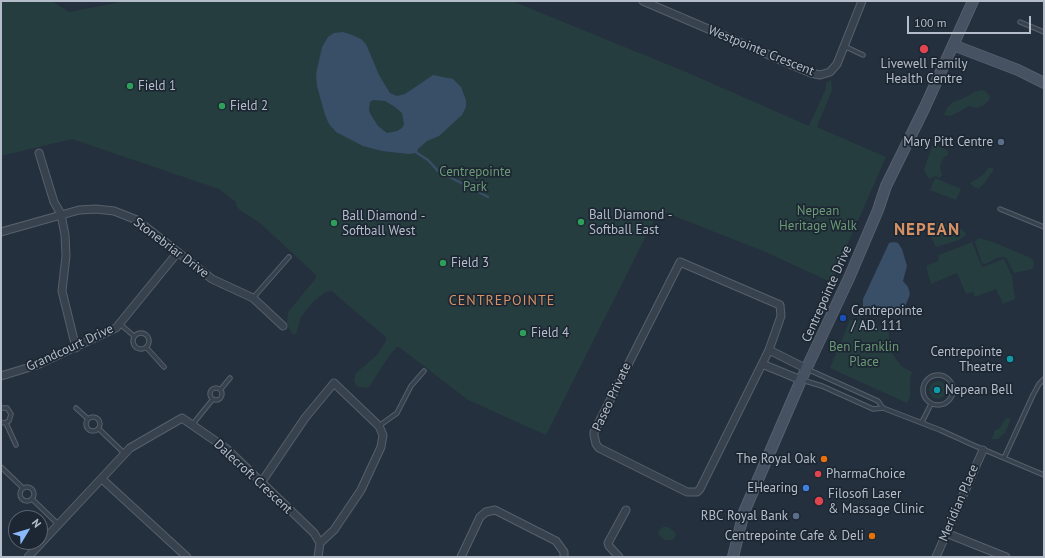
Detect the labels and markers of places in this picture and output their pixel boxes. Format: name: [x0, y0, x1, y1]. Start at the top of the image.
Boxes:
marker: Livewell Family Health Centre: [918, 43, 930, 55]
place label: Livewell Family Health Centre: [881, 56, 967, 87]
place label: Field 1: [138, 78, 176, 94]
marker: Field 1: [125, 81, 135, 91]
place label: Field 2: [230, 98, 268, 114]
marker: Field 2: [217, 101, 227, 111]
place label: Mary Pitt Centre: [903, 134, 993, 150]
marker: Mary Pitt Centre: [996, 137, 1006, 147]
place label: Ball Diamond - Softball East: [589, 207, 672, 238]
place label: Ball Diamond - Softball West: [342, 208, 425, 239]
marker: Ball Diamond - Softball East: [576, 217, 586, 227]
marker: Ball Diamond - Softball West: [329, 218, 339, 228]
place label: Field 3: [451, 255, 489, 271]
marker: Field 3: [438, 258, 448, 268]
place label: Centrepointe / AD. 111: [851, 303, 923, 334]
marker: Centrepointe / AD. 111: [838, 313, 848, 323]
place label: Field 4: [531, 325, 569, 341]
marker: Field 4: [518, 328, 528, 338]
place label: Centrepointe Theatre: [930, 344, 1002, 375]
marker: Centrepointe Theatre: [1005, 354, 1015, 364]
place label: Nepean Bell: [945, 382, 1013, 398]
marker: Nepean Bell: [932, 385, 942, 395]
place label: The Royal Oak: [736, 451, 816, 467]
marker: The Royal Oak: [819, 454, 829, 464]
place label: PharmaChoice: [826, 466, 905, 482]
marker: PharmaChoice: [813, 469, 823, 479]
place label: EHearing: [747, 480, 798, 496]
marker: EHearing: [801, 483, 811, 493]
place label: Filosofi Laser & Massage Clinic: [828, 486, 924, 517]
marker: Filosofi Laser & Massage Clinic: [813, 495, 825, 507]
place label: RBC Royal Bank: [701, 508, 788, 524]
marker: RBC Royal Bank: [791, 511, 801, 521]
place label: Centrepointe Cafe & Deli: [725, 528, 864, 544]
marker: Centrepointe Cafe & Deli: [867, 531, 877, 541]

